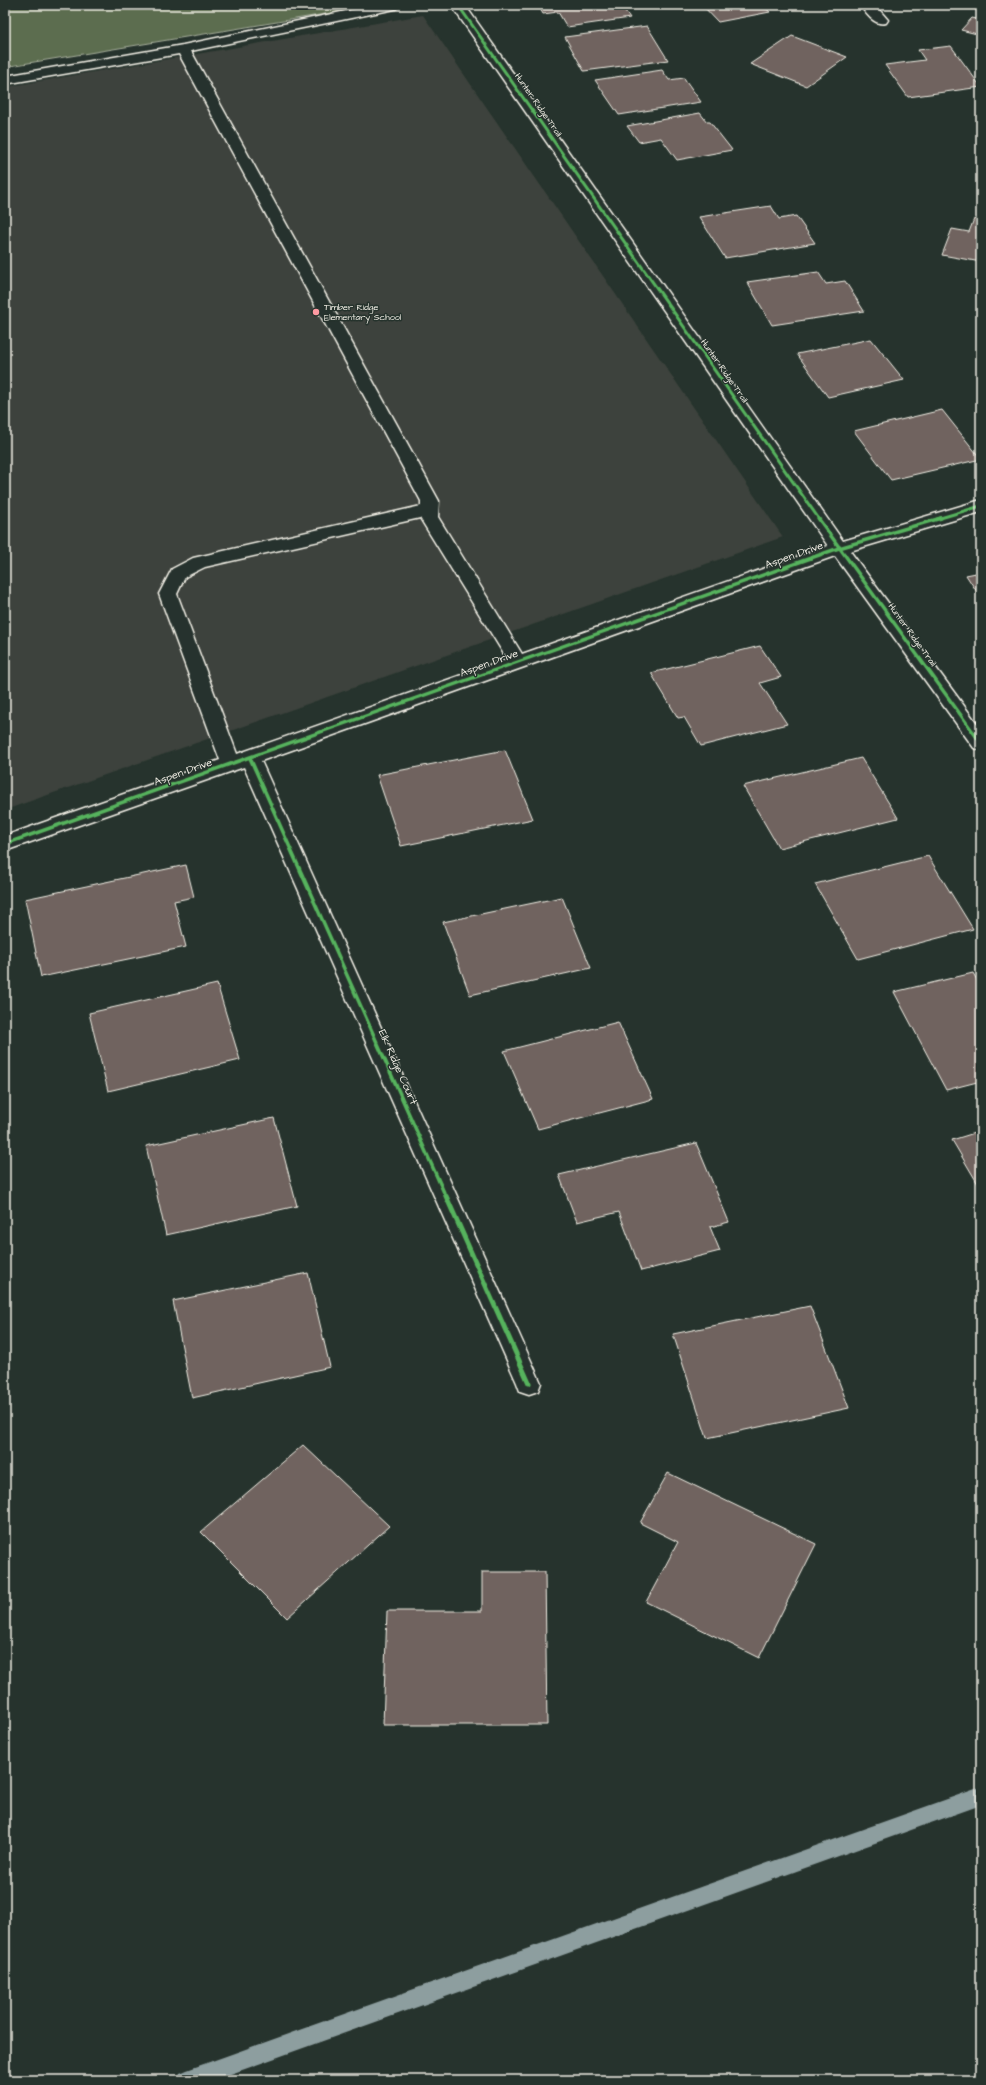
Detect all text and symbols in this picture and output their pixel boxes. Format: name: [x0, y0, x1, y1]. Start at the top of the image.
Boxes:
street label: Hunter Ridge Trail: [511, 71, 565, 140]
place label: Timber Ridge Elementary School: [324, 301, 402, 324]
marker: Timber Ridge Elementary School: [311, 307, 321, 317]
street label: Hunter Ridge Trail: [697, 337, 751, 406]
street label: Aspen Drive: [763, 537, 825, 572]
street label: Hunter Ridge Trail: [885, 601, 940, 670]
street label: Aspen Drive: [458, 645, 520, 680]
street label: Aspen Drive: [152, 754, 214, 789]
street label: Elk Ridge Court: [374, 1027, 421, 1108]

